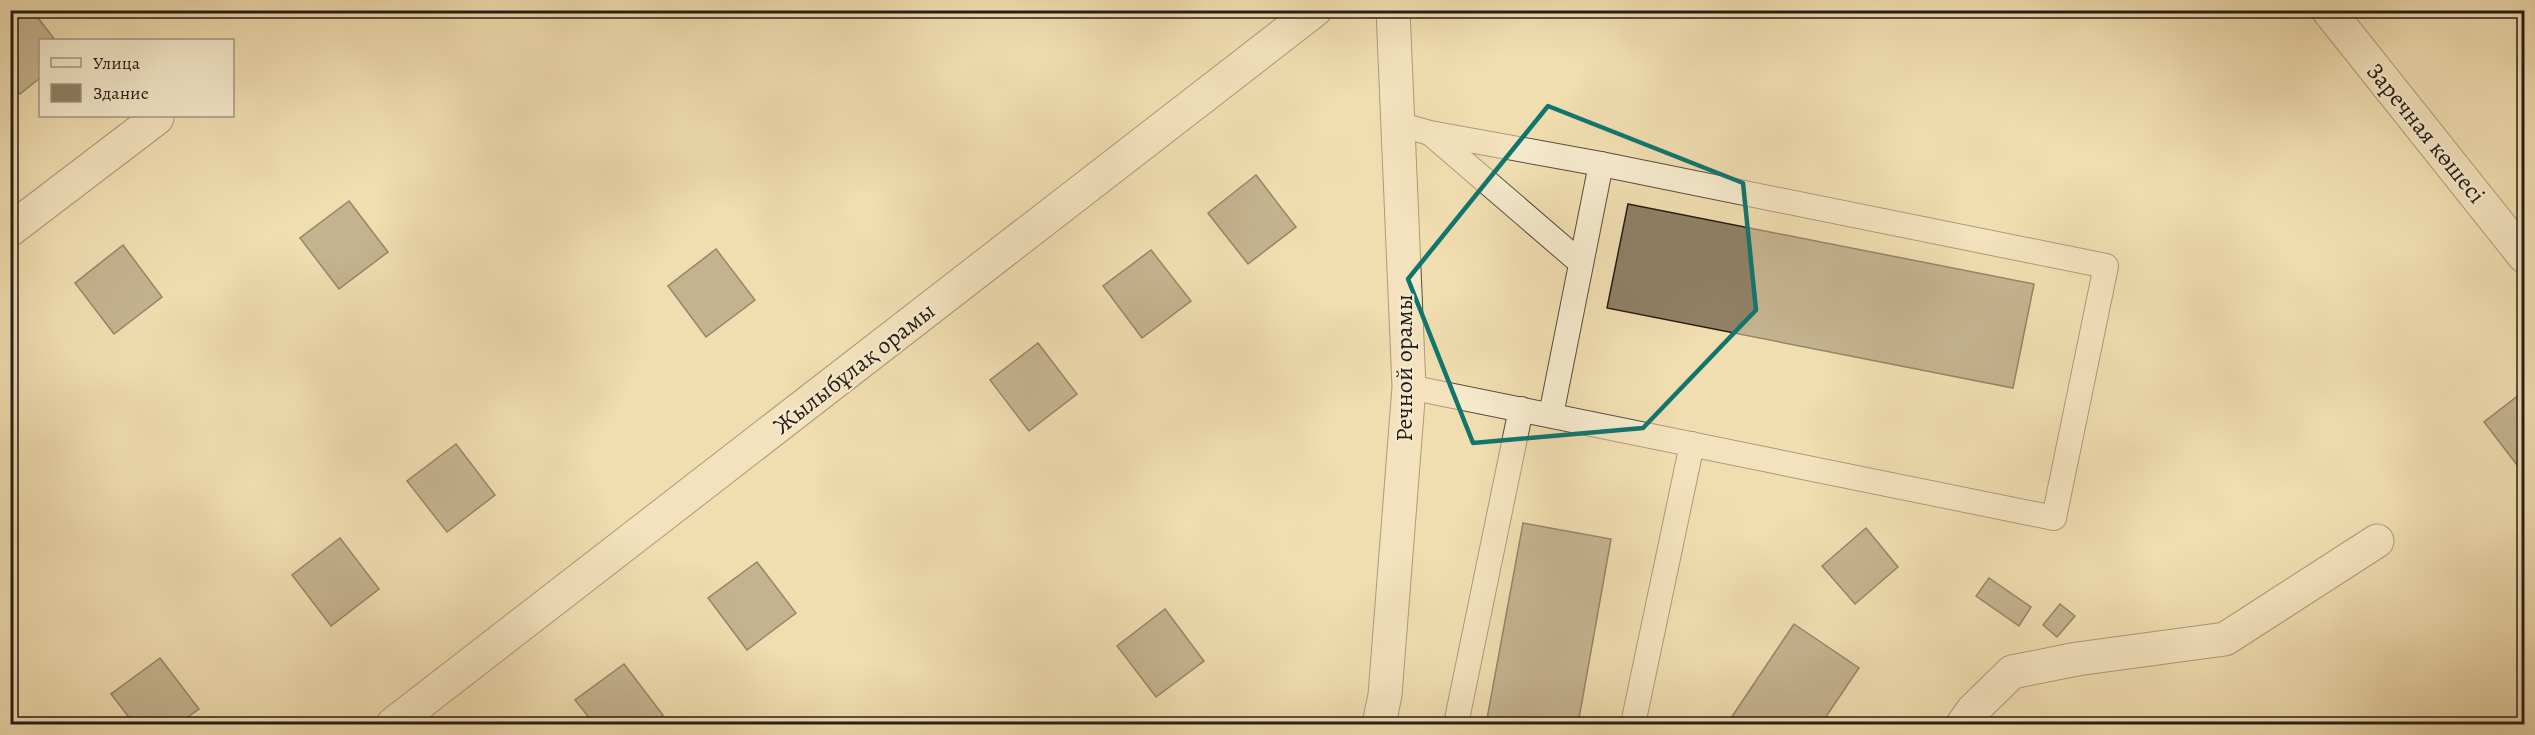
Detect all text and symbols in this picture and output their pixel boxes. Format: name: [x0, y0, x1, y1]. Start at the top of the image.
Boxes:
legend: [39, 39, 234, 117]
text: Улица: [93, 51, 141, 75]
street label: Заречная көшесі: [2359, 56, 2493, 210]
text: Здание: [93, 81, 149, 105]
street label: Речной орамы: [1388, 294, 1420, 442]
street label: Жылыбұлақ орамы: [766, 295, 942, 441]

